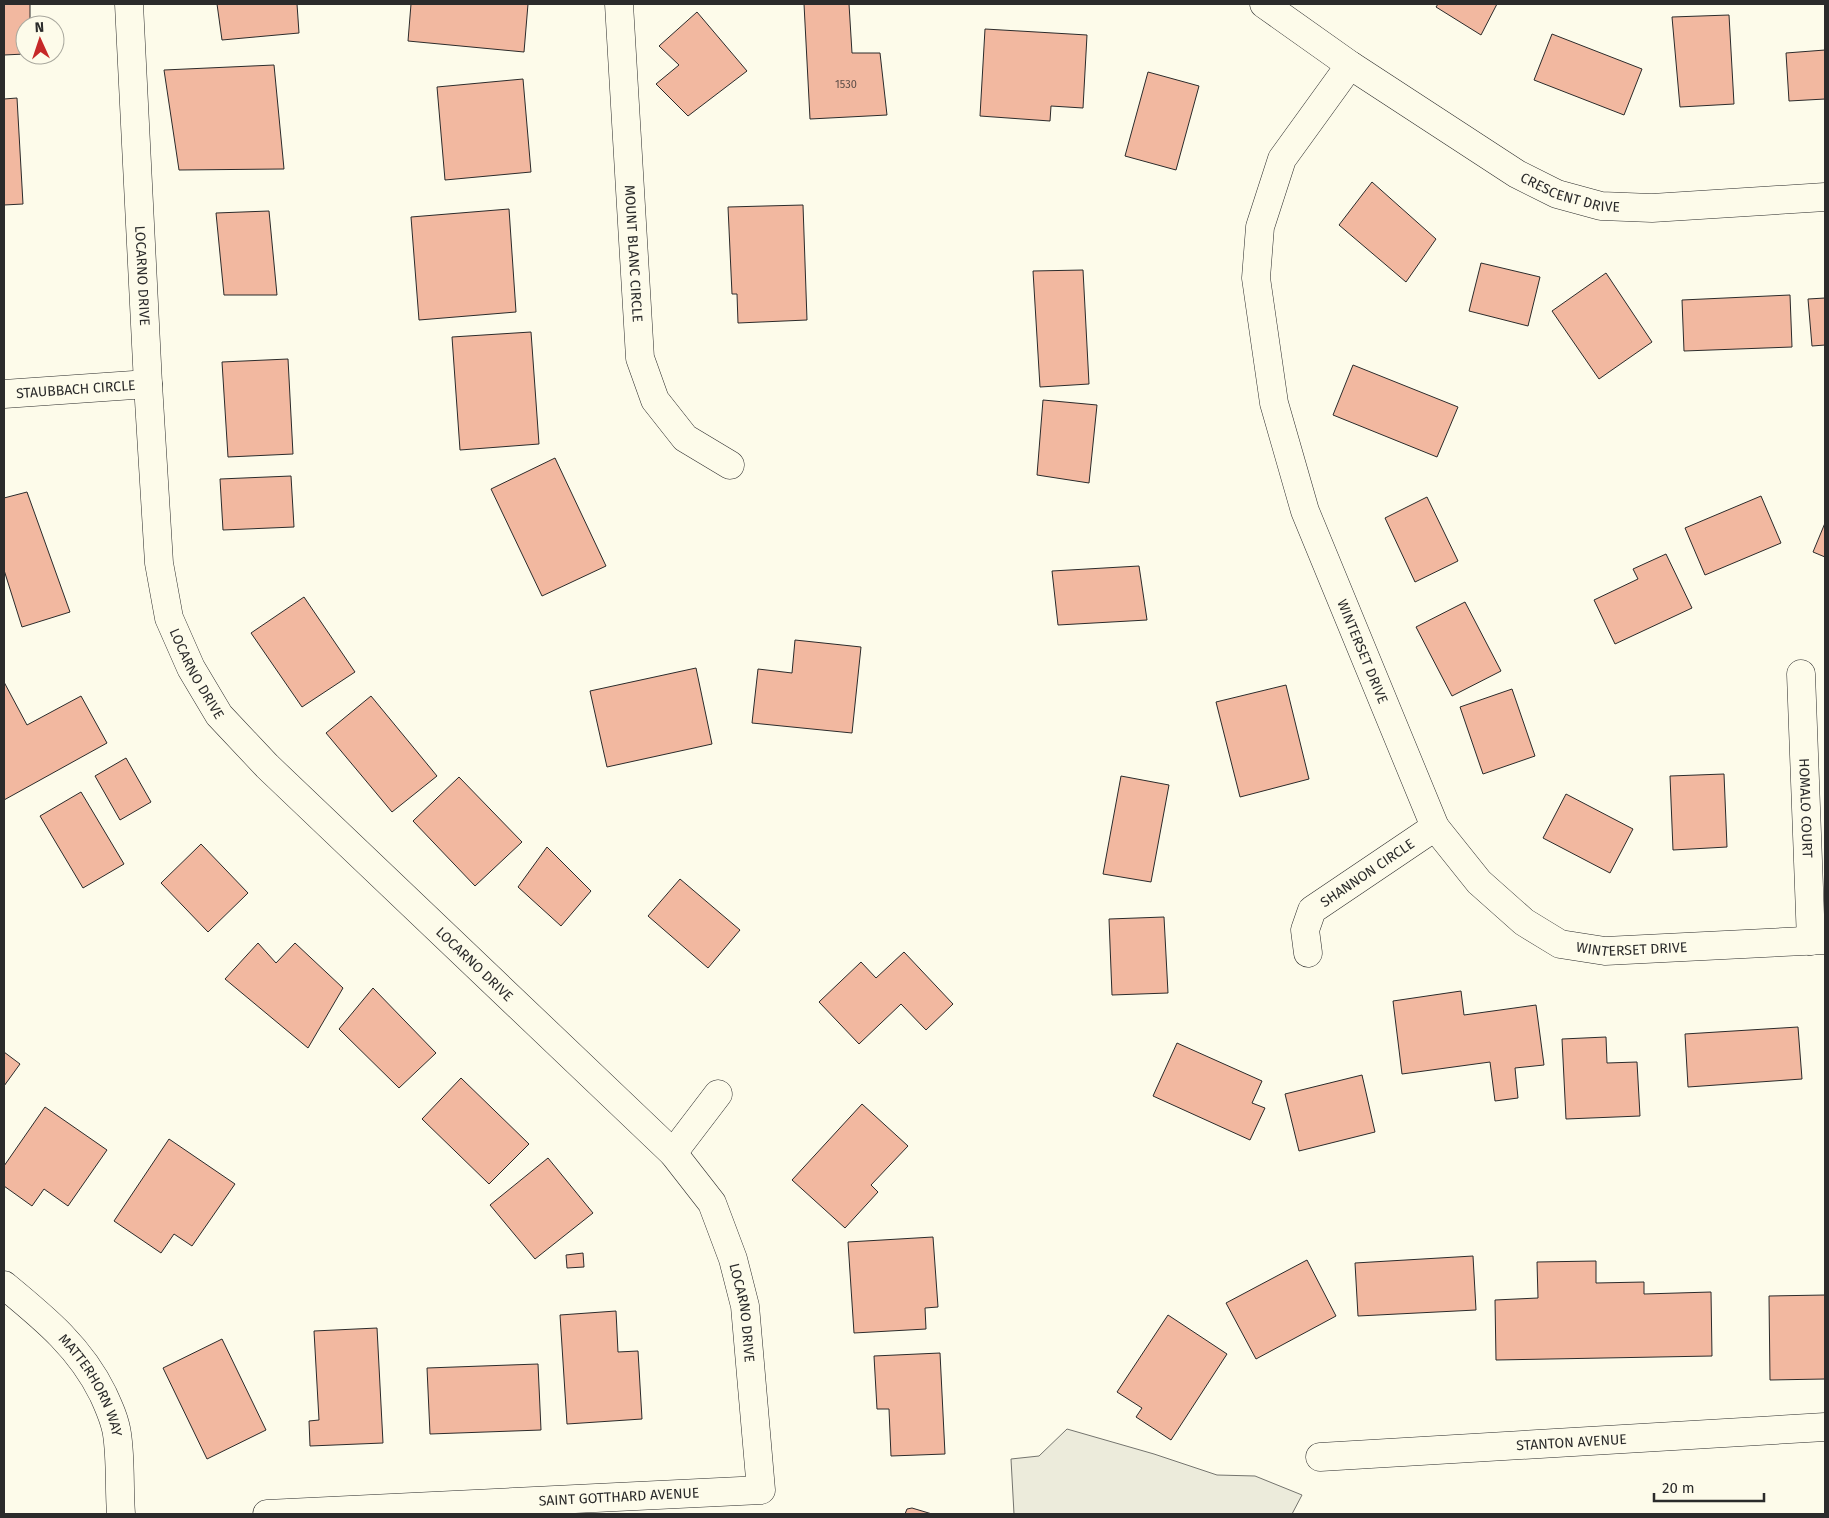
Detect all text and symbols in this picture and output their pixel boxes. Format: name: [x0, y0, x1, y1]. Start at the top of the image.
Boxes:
north arrow: [15, 15, 65, 65]
text: N: [34, 19, 44, 36]
house number: 1530: [835, 78, 857, 91]
street label: CRESCENT DRIVE: [1518, 169, 1620, 215]
street label: MOUNT BLANC CIRCLE: [621, 184, 646, 323]
street label: LOCARNO DRIVE: [132, 225, 154, 326]
street label: STAUBBACH CIRCLE: [16, 376, 136, 402]
street label: WINTERSET DRIVE: [1334, 597, 1392, 706]
street label: LOCARNO DRIVE: [166, 626, 228, 722]
street label: HOMALO COURT: [1796, 758, 1816, 859]
street label: SHANNON CIRCLE: [1317, 835, 1418, 911]
street label: LOCARNO DRIVE: [433, 923, 517, 1005]
street label: WINTERSET DRIVE: [1575, 938, 1688, 960]
street label: LOCARNO DRIVE: [726, 1261, 758, 1363]
street label: MATTERHORN WAY: [55, 1330, 126, 1438]
street label: STANTON AVENUE: [1516, 1430, 1627, 1454]
scale bar: [1654, 1470, 1764, 1502]
text: 20 m: [1662, 1479, 1695, 1497]
street label: SAINT GOTTHARD AVENUE: [538, 1484, 700, 1510]

